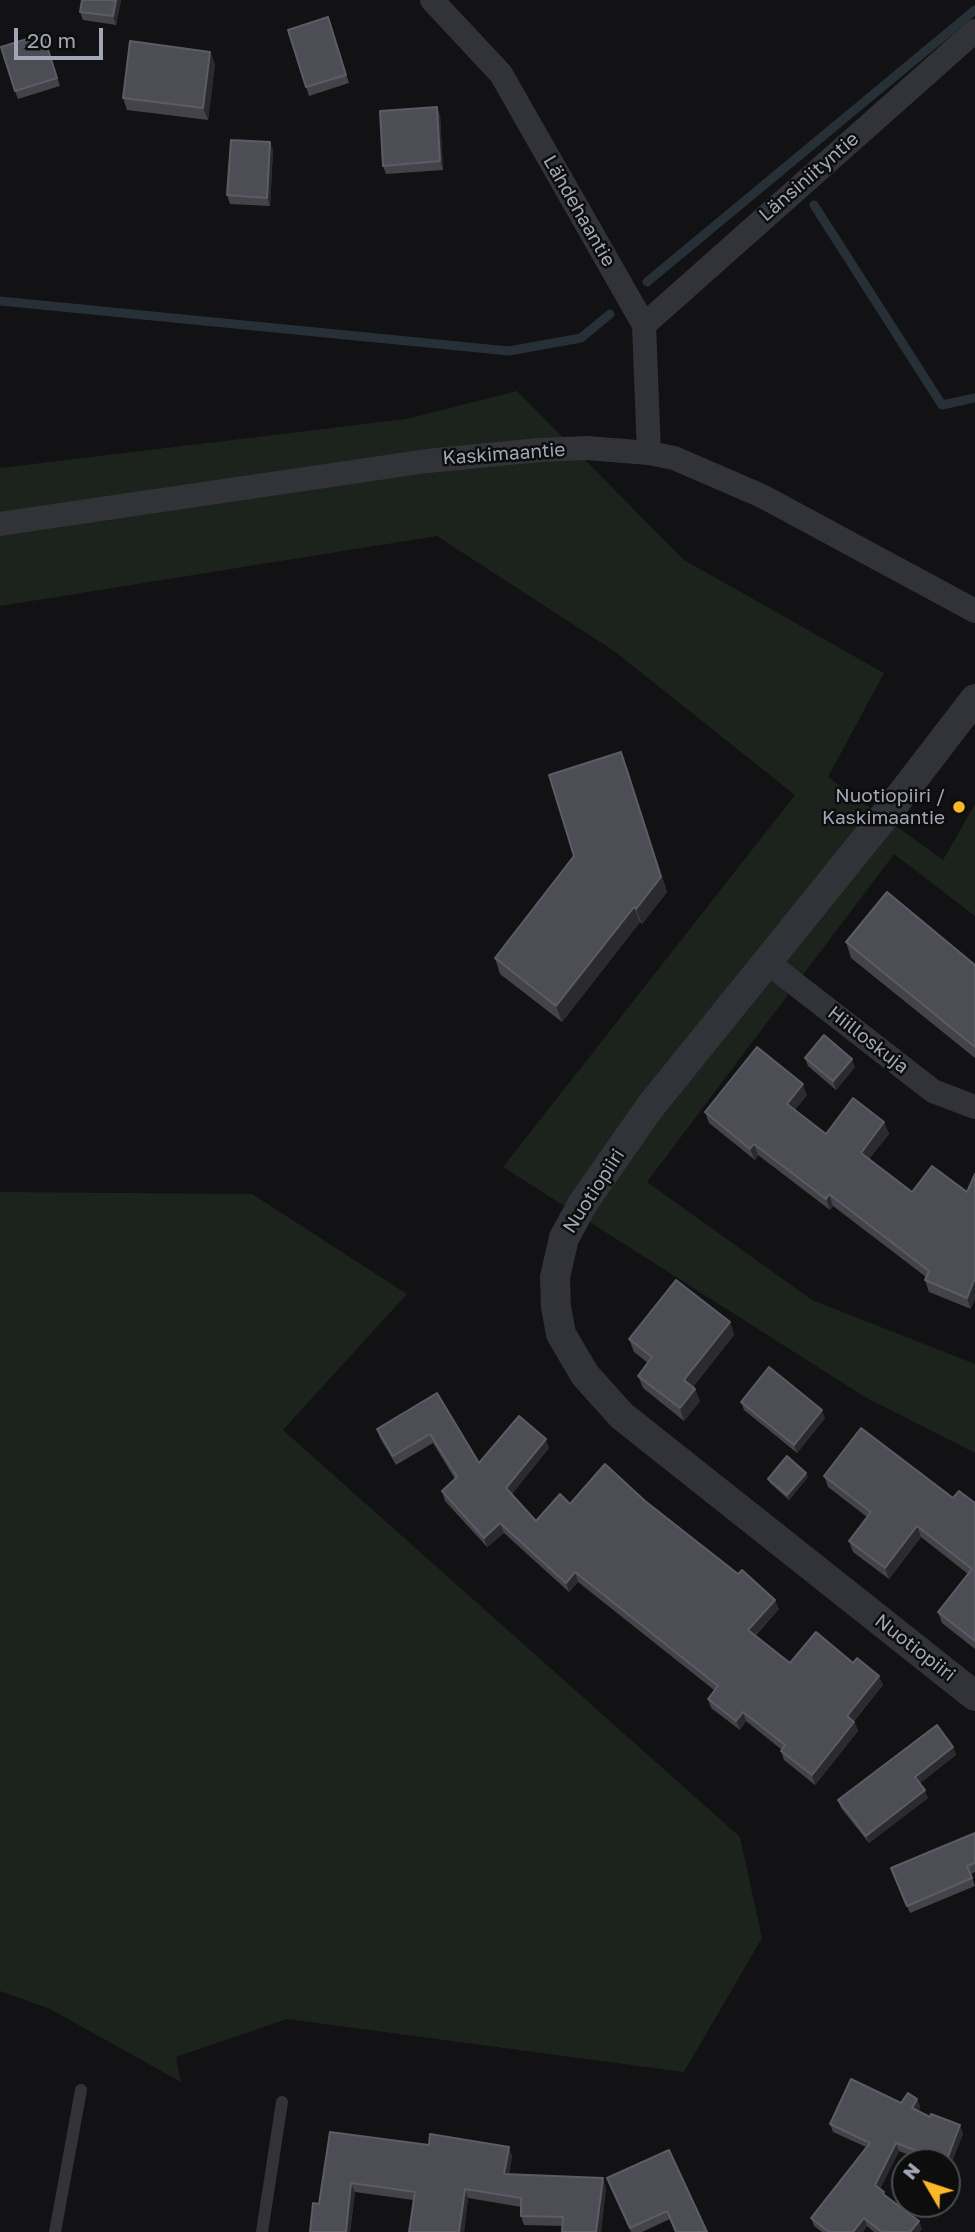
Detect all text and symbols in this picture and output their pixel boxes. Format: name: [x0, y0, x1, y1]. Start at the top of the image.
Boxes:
scale bar: [18, 14, 107, 58]
text: 20 m: [27, 27, 76, 53]
street label: Länsiniityntie: [755, 128, 863, 226]
street label: Lähdehaantie: [538, 151, 620, 271]
street label: Kaskimaantie: [442, 438, 566, 470]
place label: Nuotiopiiri / Kaskimaantie: [822, 785, 945, 829]
marker: Nuotiopiiri / Kaskimaantie: [951, 799, 967, 815]
street label: Hiilloskuja: [823, 1001, 913, 1079]
street label: Nuotiopiiri: [558, 1145, 630, 1237]
street label: Nuotiopiiri: [870, 1610, 960, 1686]
north arrow: [891, 2148, 961, 2218]
text: N: [897, 2158, 924, 2184]

